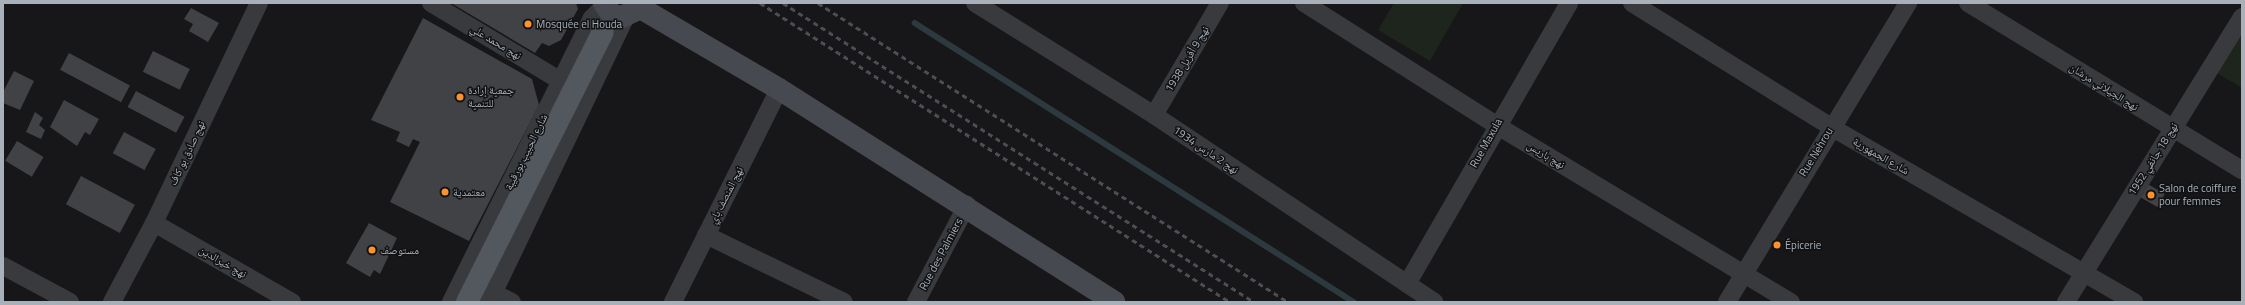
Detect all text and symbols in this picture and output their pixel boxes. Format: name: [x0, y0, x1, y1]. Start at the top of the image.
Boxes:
place label: Mosquée el Houda: [536, 17, 622, 31]
marker: Mosquée el Houda: [523, 19, 533, 29]
street label: نهج محمد علي: [468, 22, 524, 62]
street label: نهج 9 أفريل 1938: [1162, 24, 1212, 94]
street label: نهج الجيلاني مرشان: [2067, 61, 2141, 113]
place label: جمعية إرادة للتنمية: [468, 84, 514, 110]
marker: جمعية إرادة للتنمية: [455, 92, 465, 102]
street label: شارع الحبيب بورقيبة: [502, 112, 550, 192]
street label: Rue Maxula: [1467, 116, 1505, 170]
street label: نهج صادق بو كاف: [166, 119, 208, 187]
street label: نهج 18 جانفي 1952: [2125, 120, 2181, 198]
street label: نهج 2 مارس 1934: [1171, 123, 1241, 177]
street label: Rue Nehrou: [1796, 125, 1836, 179]
street label: شارع الجمهورية: [1851, 135, 1911, 177]
street label: نهج باريس: [1525, 139, 1567, 171]
street label: نهج المنصف باي: [706, 164, 746, 226]
place label: Salon de coiffure pour femmes: [2159, 182, 2236, 208]
place label: معتمدية: [453, 185, 485, 199]
marker: معتمدية: [440, 187, 450, 197]
marker: Salon de coiffure pour femmes: [2146, 190, 2156, 200]
street label: Rue des Palmiers: [916, 216, 966, 292]
place label: Épicerie: [1785, 238, 1821, 252]
marker: Épicerie: [1772, 240, 1782, 250]
street label: نهج خيرالدين: [197, 243, 249, 281]
place label: مستوصف: [380, 243, 419, 257]
marker: مستوصف: [367, 245, 377, 255]

